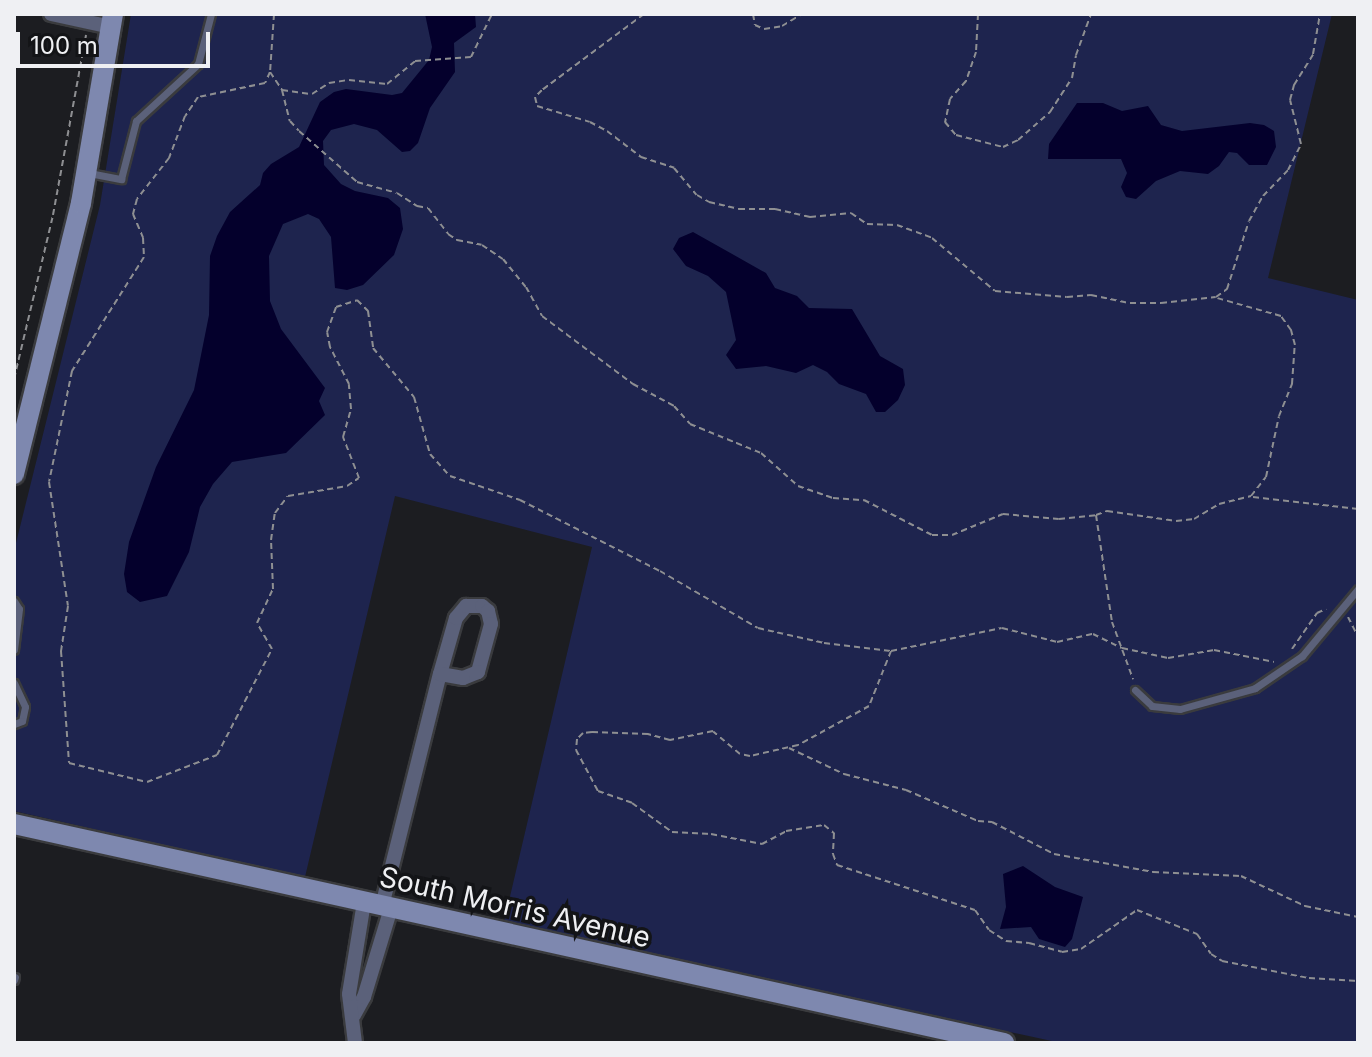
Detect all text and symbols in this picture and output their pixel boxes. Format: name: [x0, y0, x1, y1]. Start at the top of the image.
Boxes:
scale bar: [20, 16, 214, 66]
text: 100 m: [30, 31, 98, 60]
street label: South Morris Avenue: [376, 860, 654, 954]

